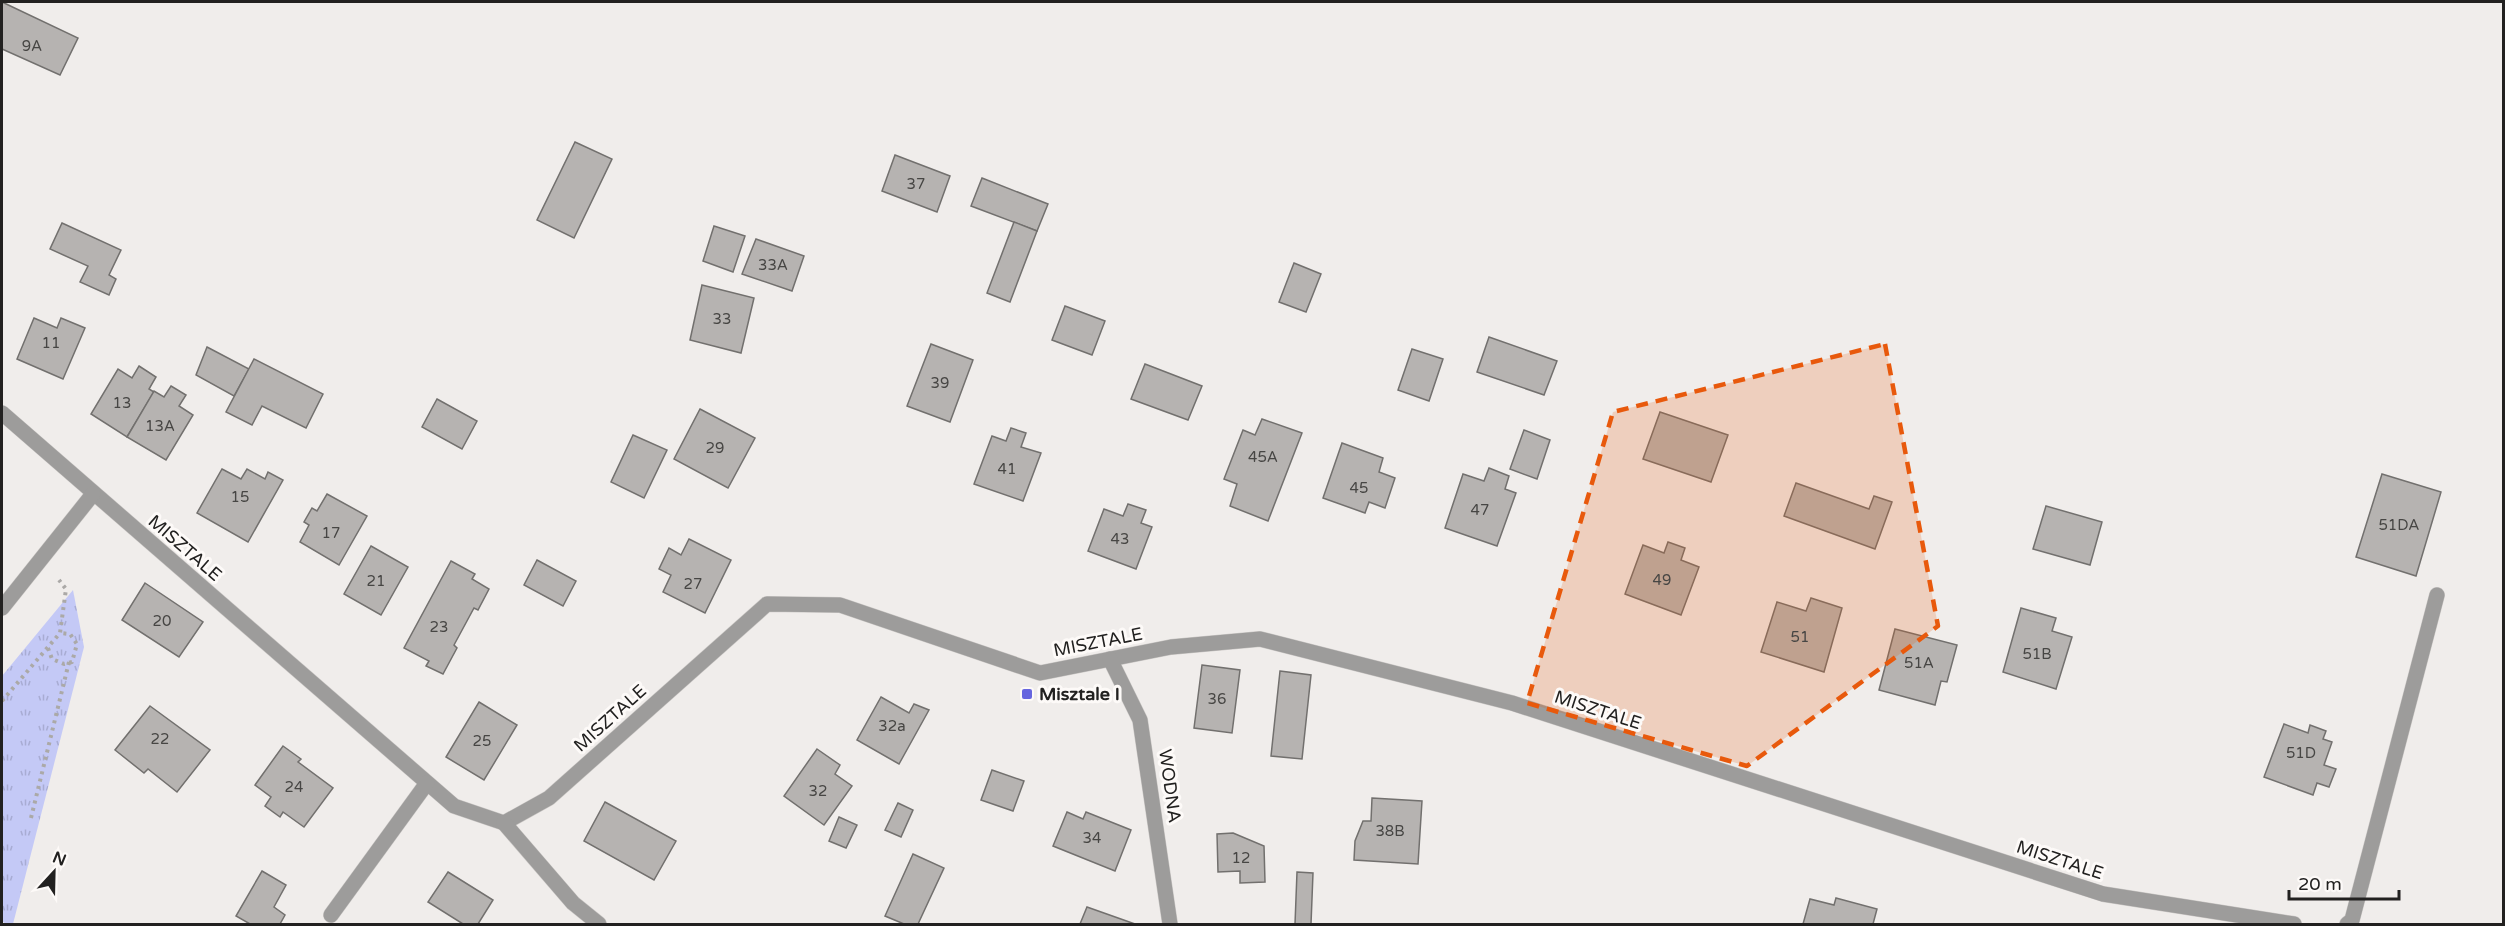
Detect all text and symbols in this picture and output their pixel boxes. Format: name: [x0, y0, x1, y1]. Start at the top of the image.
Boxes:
house number: 9A: [22, 37, 42, 55]
house number: 37: [907, 175, 925, 193]
house number: 33A: [758, 256, 788, 274]
house number: 33: [713, 310, 731, 328]
house number: 11: [42, 334, 60, 352]
house number: 39: [931, 374, 949, 392]
house number: 13: [113, 394, 131, 412]
house number: 13A: [145, 417, 175, 435]
house number: 29: [706, 439, 724, 457]
house number: 45A: [1248, 448, 1278, 466]
house number: 41: [998, 460, 1016, 478]
house number: 45: [1350, 479, 1368, 497]
house number: 15: [231, 488, 249, 506]
house number: 47: [1471, 501, 1489, 519]
street label: MISZTALE: [144, 510, 226, 586]
house number: 51DA: [2378, 516, 2420, 534]
house number: 17: [322, 524, 340, 542]
house number: 43: [1111, 530, 1129, 548]
house number: 49: [1653, 571, 1671, 589]
house number: 21: [367, 572, 385, 590]
house number: 27: [684, 575, 702, 593]
house number: 20: [153, 612, 171, 630]
house number: 23: [430, 618, 448, 636]
street label: MISZTALE: [1052, 623, 1144, 661]
house number: 51: [1791, 628, 1809, 646]
house number: 51B: [2022, 645, 2052, 663]
house number: 51A: [1904, 654, 1934, 672]
street label: MISZTALE: [569, 680, 651, 756]
place label: Misztale I: [1039, 683, 1120, 705]
street label: MISZTALE: [1552, 686, 1644, 734]
marker: Misztale I: [1020, 687, 1034, 701]
house number: 36: [1208, 690, 1226, 708]
house number: 32a: [878, 717, 906, 735]
house number: 22: [151, 730, 169, 748]
house number: 25: [473, 732, 491, 750]
house number: 51D: [2286, 744, 2316, 762]
street label: WODNA: [1154, 748, 1186, 824]
house number: 24: [285, 778, 303, 796]
house number: 32: [809, 782, 827, 800]
house number: 38B: [1375, 822, 1405, 840]
house number: 34: [1083, 829, 1101, 847]
street label: MISZTALE: [2014, 836, 2106, 884]
north arrow: [24, 842, 84, 902]
text: N: [50, 847, 69, 871]
house number: 12: [1232, 849, 1250, 867]
scale bar: [2289, 863, 2398, 901]
text: 20 m: [2298, 873, 2342, 895]

